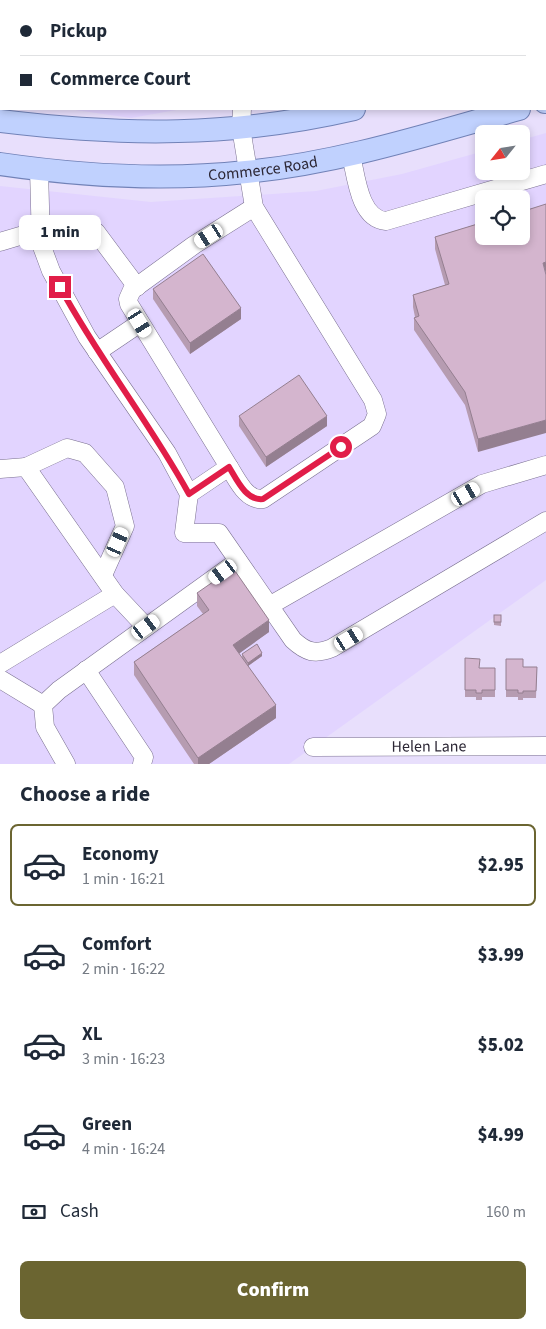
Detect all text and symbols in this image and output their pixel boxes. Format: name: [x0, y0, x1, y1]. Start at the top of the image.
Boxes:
text: Pickup: [50, 18, 107, 45]
text: Commerce Court: [50, 66, 191, 93]
north arrow: [475, 125, 530, 180]
map controls: [475, 125, 530, 245]
street label: Commerce Road: [208, 151, 320, 186]
button: locate: [475, 190, 530, 245]
callout: 1 min: [19, 214, 101, 250]
text: 1 min: [40, 221, 80, 243]
car: [192, 222, 225, 250]
route end: [49, 276, 71, 298]
car: [125, 306, 154, 340]
route start: [330, 436, 352, 458]
car: [449, 480, 482, 508]
car: [105, 525, 130, 559]
car: [206, 557, 239, 587]
car: [129, 612, 162, 642]
car: [332, 625, 365, 653]
street label: Helen Lane: [391, 735, 467, 758]
text: Choose a ride: [20, 778, 150, 810]
text: Economy: [82, 841, 159, 868]
icon: car: [22, 843, 67, 888]
text: $2.95: [478, 852, 524, 879]
text: 1 min · 16:21: [82, 868, 165, 890]
text: Comfort: [82, 931, 152, 958]
icon: car: [22, 933, 67, 978]
text: $3.99: [478, 942, 524, 969]
text: 2 min · 16:22: [82, 958, 165, 980]
text: XL: [82, 1021, 103, 1048]
icon: car: [22, 1023, 67, 1068]
text: $5.02: [478, 1032, 524, 1059]
text: 3 min · 16:23: [82, 1048, 165, 1070]
text: Green: [82, 1111, 132, 1138]
icon: car: [22, 1113, 67, 1158]
text: $4.99: [478, 1122, 524, 1149]
text: 4 min · 16:24: [82, 1138, 165, 1160]
icon: cash: [20, 1198, 48, 1226]
text: Cash: [60, 1198, 99, 1225]
text: 160 m: [486, 1201, 526, 1223]
button: Confirm: [20, 1261, 526, 1319]

